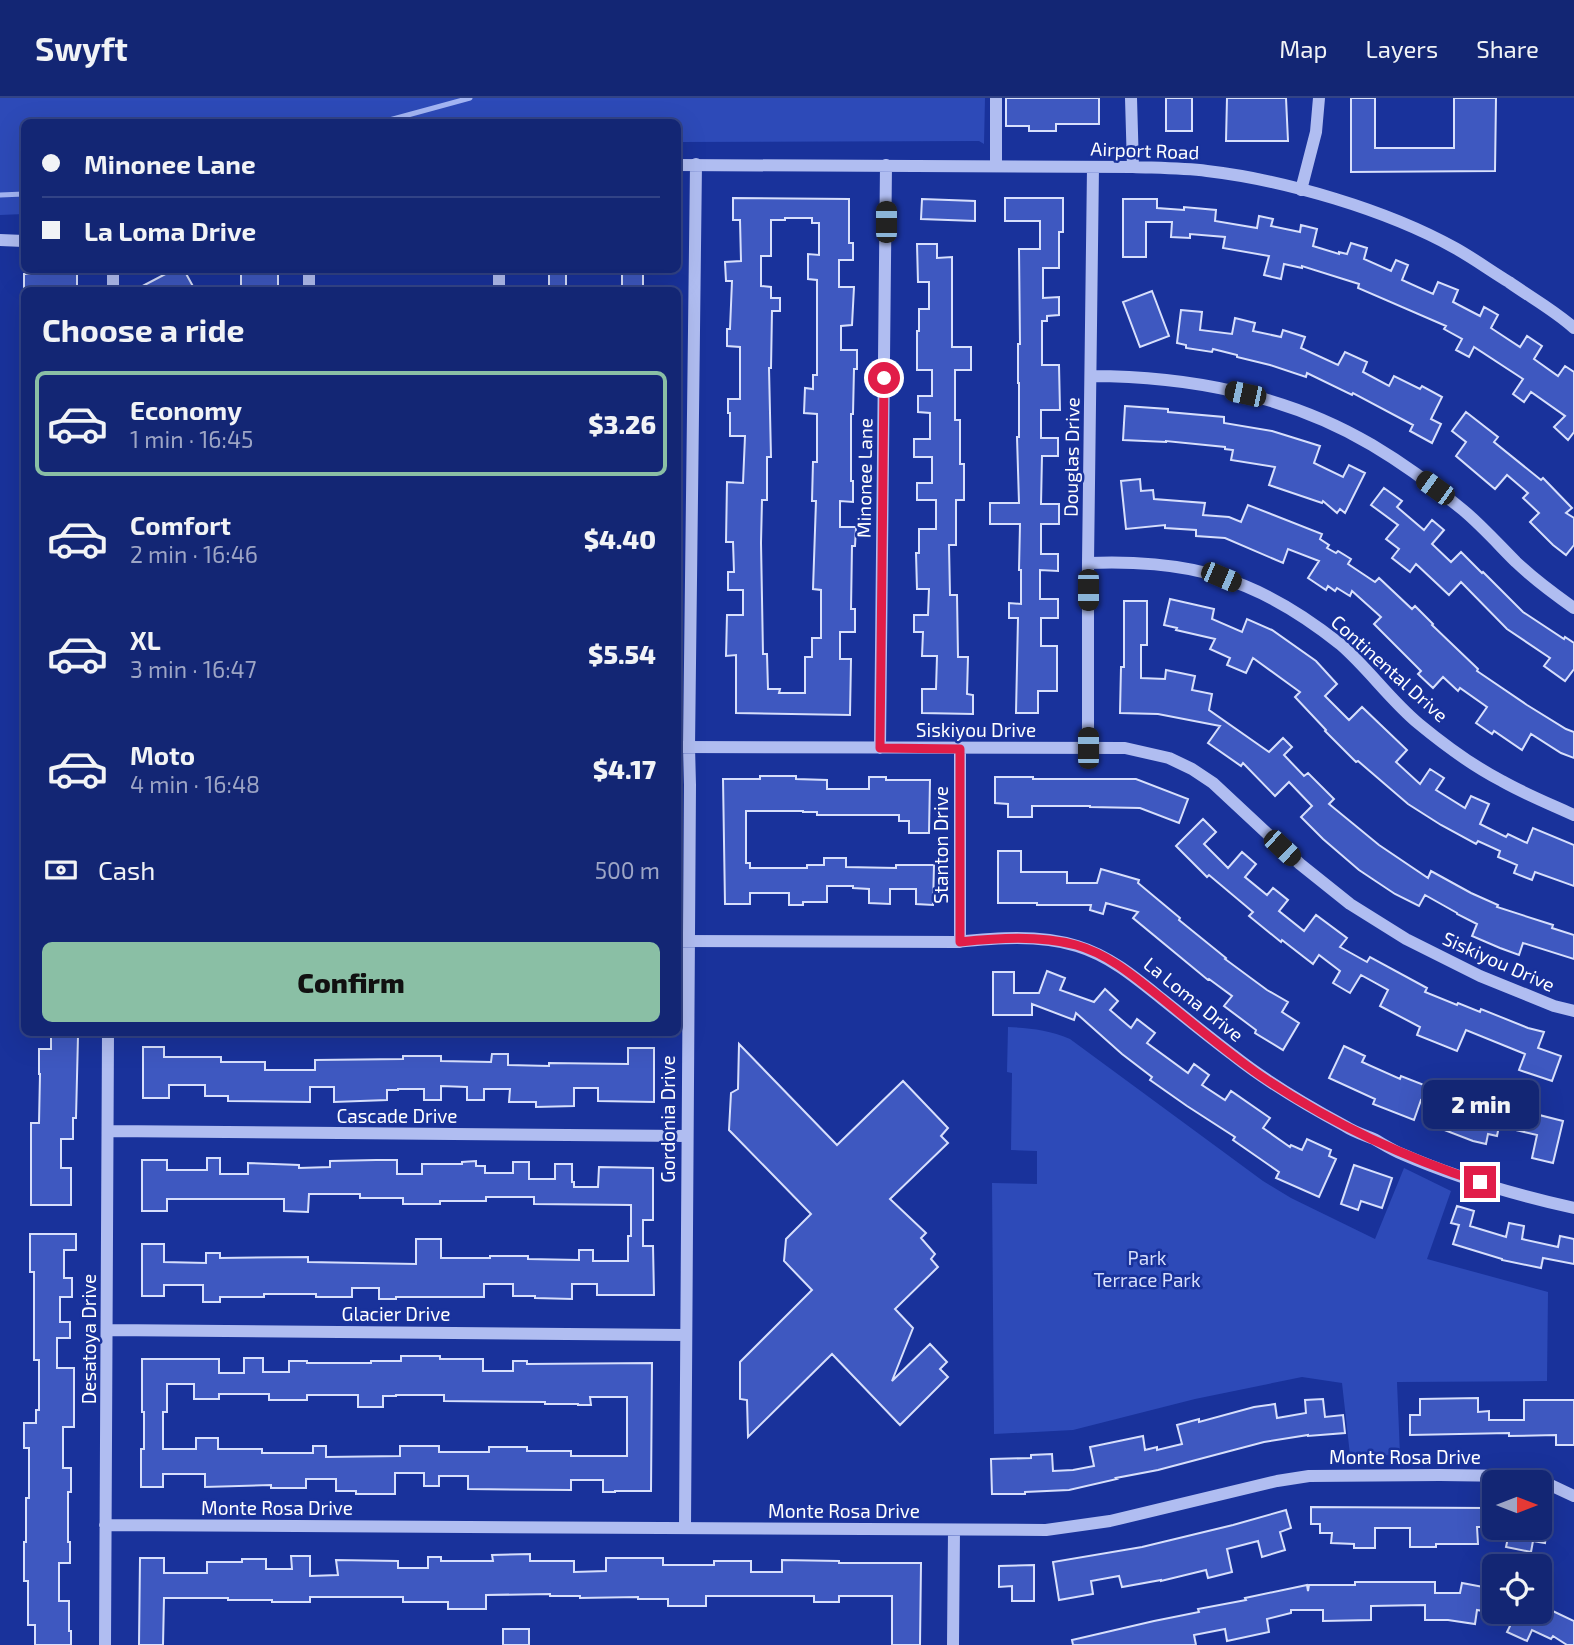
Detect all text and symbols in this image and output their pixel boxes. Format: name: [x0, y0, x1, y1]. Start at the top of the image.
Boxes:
text: Swyft: [35, 28, 128, 68]
text: Map: [1279, 34, 1327, 63]
text: Layers: [1365, 34, 1438, 63]
text: Share: [1476, 34, 1539, 63]
street label: Airport Road: [1090, 137, 1200, 163]
text: Minonee Lane: [84, 148, 256, 179]
car: [876, 201, 897, 243]
text: La Loma Drive: [84, 215, 256, 246]
text: Choose a ride: [42, 310, 245, 348]
route start: [868, 362, 900, 394]
car: [1223, 379, 1268, 409]
icon: car: [46, 392, 109, 455]
text: Economy: [130, 394, 242, 425]
street label: Douglas Drive: [1058, 397, 1084, 517]
text: $3.26: [588, 408, 656, 439]
street label: Minonee Lane: [851, 418, 877, 538]
text: 1 min · 16:45: [130, 425, 253, 453]
car: [1412, 467, 1459, 509]
icon: car: [46, 507, 109, 570]
text: Comfort: [130, 509, 231, 540]
text: $4.40: [584, 523, 656, 554]
text: 2 min · 16:46: [130, 540, 258, 568]
car: [1198, 559, 1245, 595]
car: [1078, 569, 1099, 611]
street label: Continental Drive: [1327, 610, 1453, 726]
icon: car: [46, 622, 109, 685]
text: XL: [130, 624, 161, 655]
text: $5.54: [588, 638, 656, 669]
text: 3 min · 16:47: [130, 655, 256, 683]
street label: Siskiyou Drive: [916, 718, 1036, 741]
car: [1078, 727, 1099, 769]
icon: car: [46, 737, 109, 800]
text: Moto: [130, 739, 195, 770]
text: $4.17: [593, 753, 656, 784]
text: 4 min · 16:48: [130, 770, 260, 798]
street label: Stanton Drive: [929, 786, 952, 904]
car: [1260, 826, 1305, 870]
icon: cash: [42, 851, 80, 889]
text: Cash: [98, 854, 155, 885]
text: 500 m: [595, 856, 660, 884]
street label: Siskiyou Drive: [1439, 926, 1559, 996]
button: Confirm: [42, 942, 660, 1022]
street label: La Loma Drive: [1140, 952, 1248, 1046]
street label: Gordonia Drive: [656, 1055, 679, 1183]
callout: 2 min: [1422, 1080, 1538, 1130]
text: 2 min: [1451, 1090, 1511, 1118]
street label: Cascade Drive: [336, 1104, 458, 1127]
route end: [1464, 1166, 1496, 1198]
park label: Park Terrace Park: [1093, 1246, 1201, 1291]
street label: Desatoya Drive: [77, 1274, 100, 1404]
street label: Glacier Drive: [342, 1302, 450, 1325]
street label: Monte Rosa Drive: [1329, 1445, 1481, 1468]
north arrow: [1482, 1470, 1552, 1540]
map controls: [1482, 1470, 1552, 1624]
street label: Monte Rosa Drive: [201, 1496, 353, 1519]
street label: Monte Rosa Drive: [768, 1499, 920, 1522]
button: locate: [1482, 1554, 1552, 1624]

